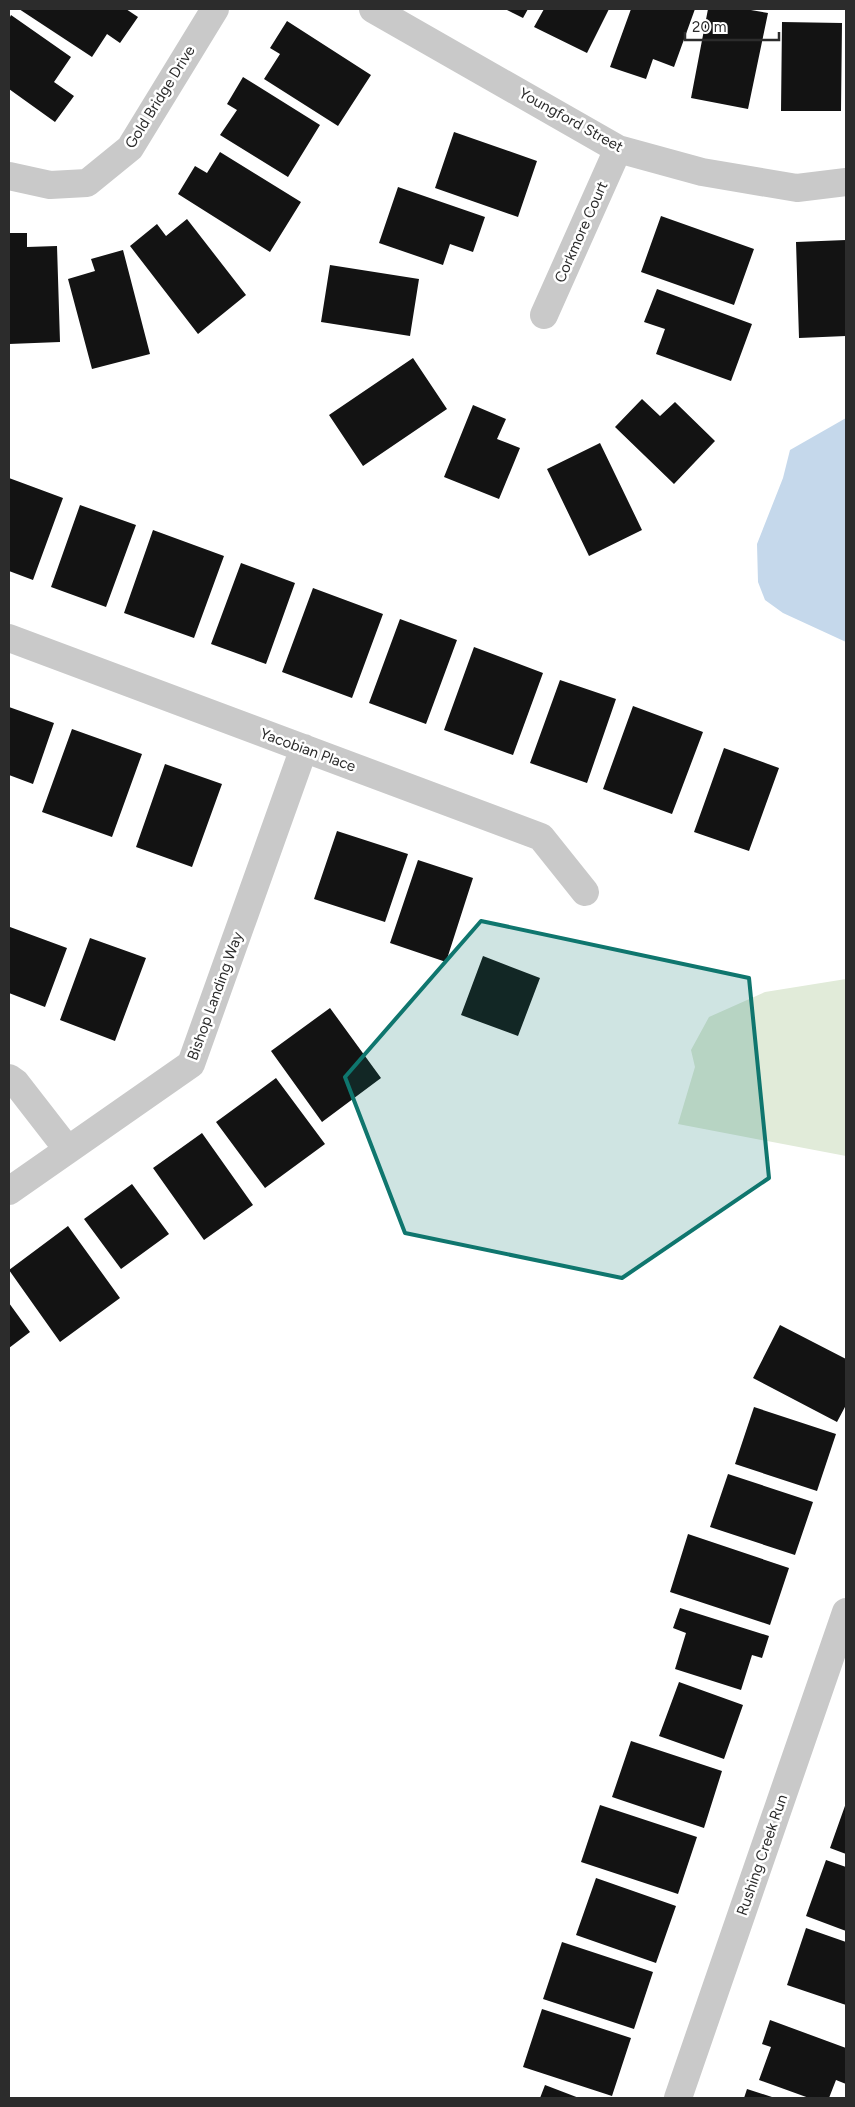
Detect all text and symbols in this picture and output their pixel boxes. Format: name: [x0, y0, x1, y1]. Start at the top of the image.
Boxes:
scale bar: [685, 10, 779, 42]
text: 20 m: [692, 18, 726, 36]
street label: Gold Bridge Drive: [121, 42, 199, 152]
street label: Youngford Street: [516, 84, 626, 156]
street label: Corkmore Court: [551, 178, 612, 285]
street label: Yacobian Place: [258, 724, 358, 776]
street label: Bishop Landing Way: [183, 929, 247, 1063]
street label: Rushing Creek Run: [733, 1792, 791, 1918]

